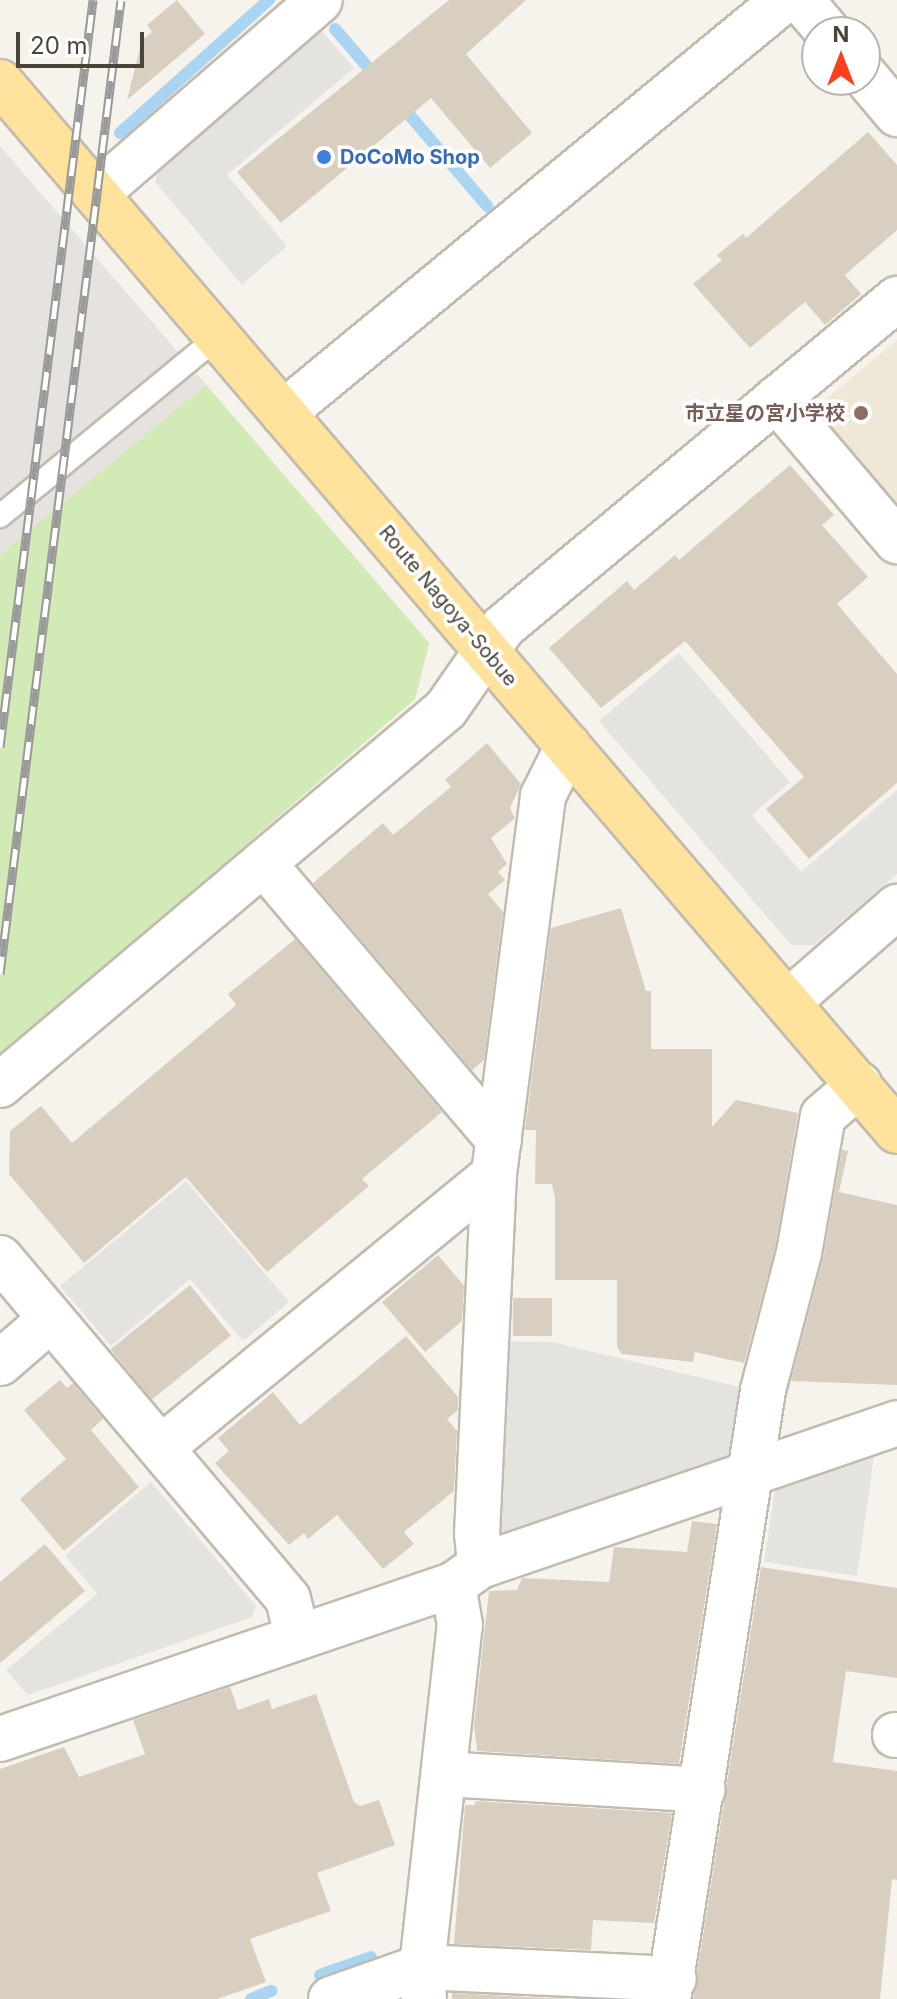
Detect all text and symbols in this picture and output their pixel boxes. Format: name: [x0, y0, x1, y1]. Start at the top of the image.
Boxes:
scale bar: [20, 16, 148, 66]
north arrow: [801, 16, 881, 96]
text: N: [833, 21, 849, 47]
text: 20 m: [30, 31, 88, 60]
place label: DoCoMo Shop: [340, 145, 480, 169]
marker: DoCoMo Shop: [315, 148, 333, 166]
place label: 市立星の宮小学校: [685, 401, 845, 425]
marker: 市立星の宮小学校: [852, 404, 870, 422]
street label: Route Nagoya-Sobue: [374, 521, 522, 691]

